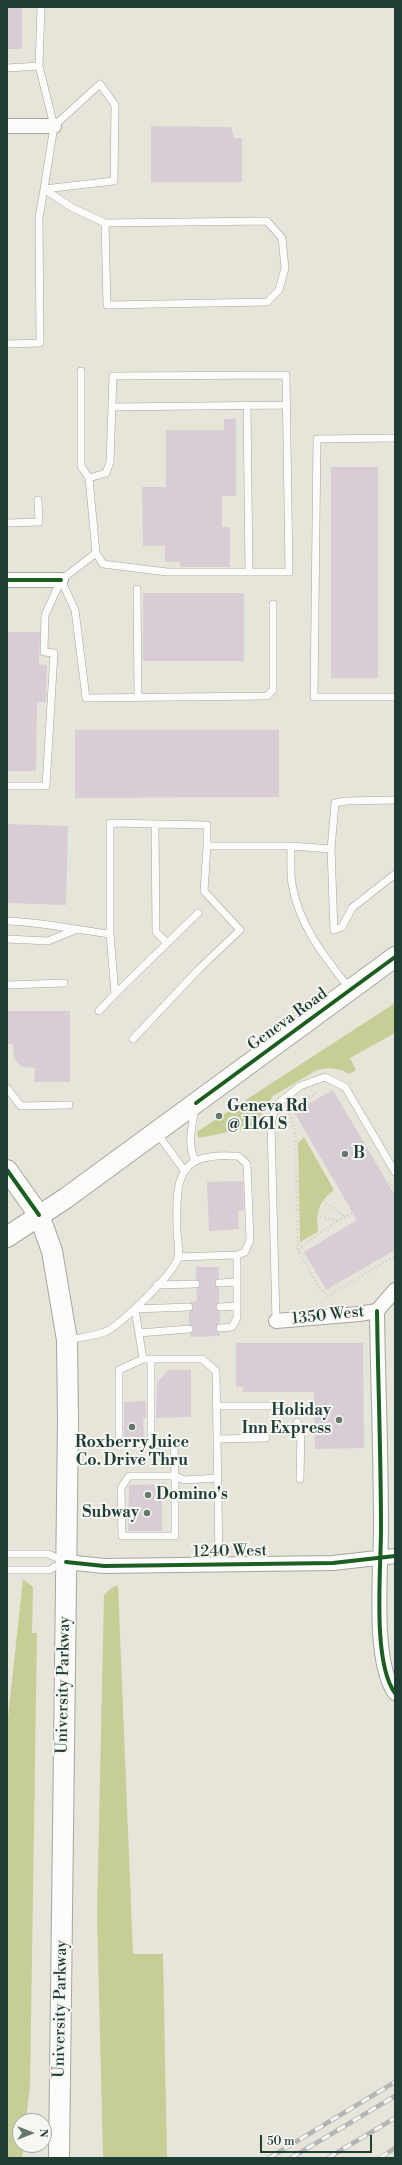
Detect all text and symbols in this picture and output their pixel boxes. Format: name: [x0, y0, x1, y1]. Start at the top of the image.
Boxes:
street label: Geneva Road: [244, 985, 332, 1055]
place label: Geneva Rd @ 1161 S: [227, 1097, 308, 1135]
marker: Geneva Rd @ 1161 S: [214, 1111, 224, 1121]
place label: B: [353, 1144, 365, 1164]
marker: B: [340, 1149, 350, 1159]
street label: 1350 West: [291, 1303, 365, 1329]
place label: Holiday Inn Express: [242, 1401, 331, 1439]
marker: Holiday Inn Express: [334, 1415, 344, 1425]
marker: Roxberry Juice Co. Drive Thru: [127, 1422, 137, 1432]
place label: Roxberry Juice Co. Drive Thru: [75, 1433, 189, 1471]
place label: Domino's: [156, 1485, 228, 1505]
marker: Domino's: [143, 1490, 153, 1500]
place label: Subway: [82, 1503, 139, 1523]
marker: Subway: [142, 1508, 152, 1518]
street label: 1240 West: [193, 1542, 267, 1562]
street label: University Parkway: [53, 1616, 75, 1754]
street label: University Parkway: [50, 1940, 72, 2078]
north arrow: [12, 2113, 52, 2153]
scale bar: [262, 2127, 374, 2153]
text: N: [36, 2129, 50, 2137]
text: 50 m: [267, 2134, 295, 2149]

